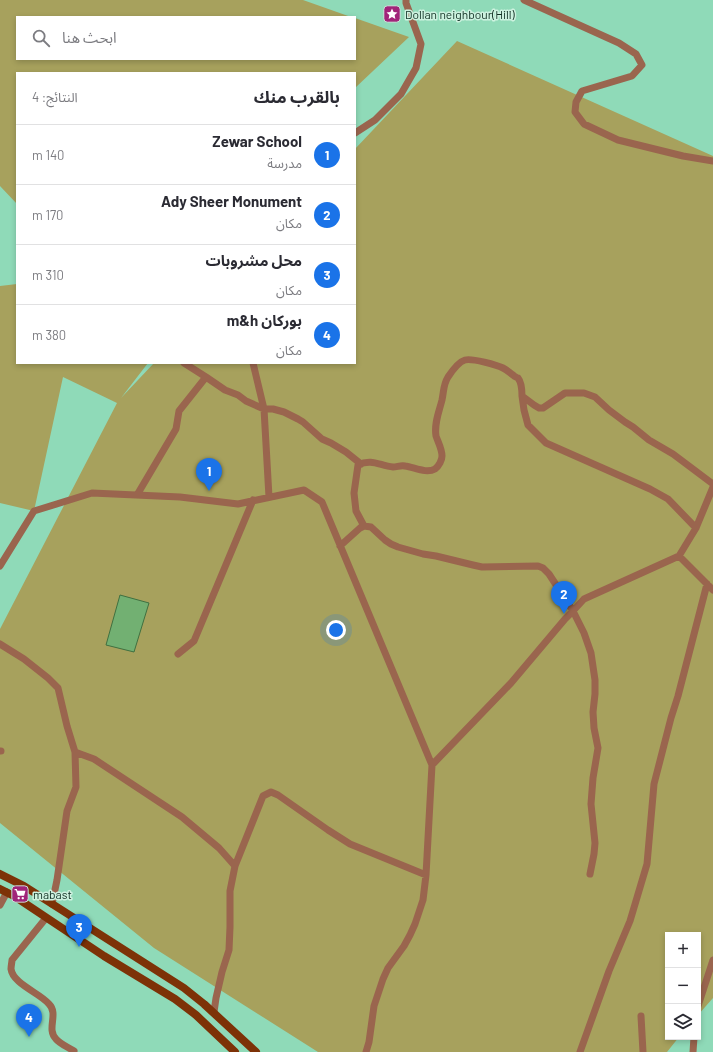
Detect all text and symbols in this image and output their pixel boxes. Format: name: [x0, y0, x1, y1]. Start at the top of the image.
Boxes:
place icon: Dollan neighbour(Hill): [382, 4, 402, 24]
place label: Dollan neighbour(Hill): [405, 7, 516, 21]
search box: [16, 16, 356, 60]
icon: search: [30, 27, 52, 49]
text: ابحث هنا: [62, 28, 117, 46]
text: بالقرب منك: [254, 86, 340, 106]
text: النتائج: 4: [32, 89, 78, 105]
text: Zewar School: [212, 132, 302, 150]
text: 140 m: [32, 147, 64, 163]
text: 1: [325, 147, 329, 163]
text: مدرسة: [267, 155, 302, 171]
text: Ady Sheer Monument: [161, 192, 302, 210]
text: 170 m: [32, 207, 63, 223]
text: 2: [323, 207, 331, 223]
text: مكان: [276, 215, 302, 231]
text: محل مشروبات: [205, 251, 302, 269]
text: 310 m: [32, 267, 64, 283]
text: 3: [323, 267, 331, 283]
text: مكان: [276, 282, 302, 298]
text: بوركان m&h: [227, 311, 302, 329]
text: 380 m: [32, 327, 66, 343]
text: 4: [323, 327, 331, 343]
text: مكان: [276, 342, 302, 358]
pin: 1: [196, 458, 222, 491]
pin: 2: [551, 581, 577, 614]
your location: [326, 620, 346, 640]
supermarket icon: mabast: [10, 884, 30, 904]
place label: mabast: [33, 887, 72, 901]
pin: 3: [66, 914, 92, 947]
map controls: [665, 932, 701, 1040]
button: +: [665, 932, 701, 968]
button: −: [665, 968, 701, 1004]
pin: 4: [16, 1004, 42, 1037]
button: layers: [665, 1004, 701, 1040]

